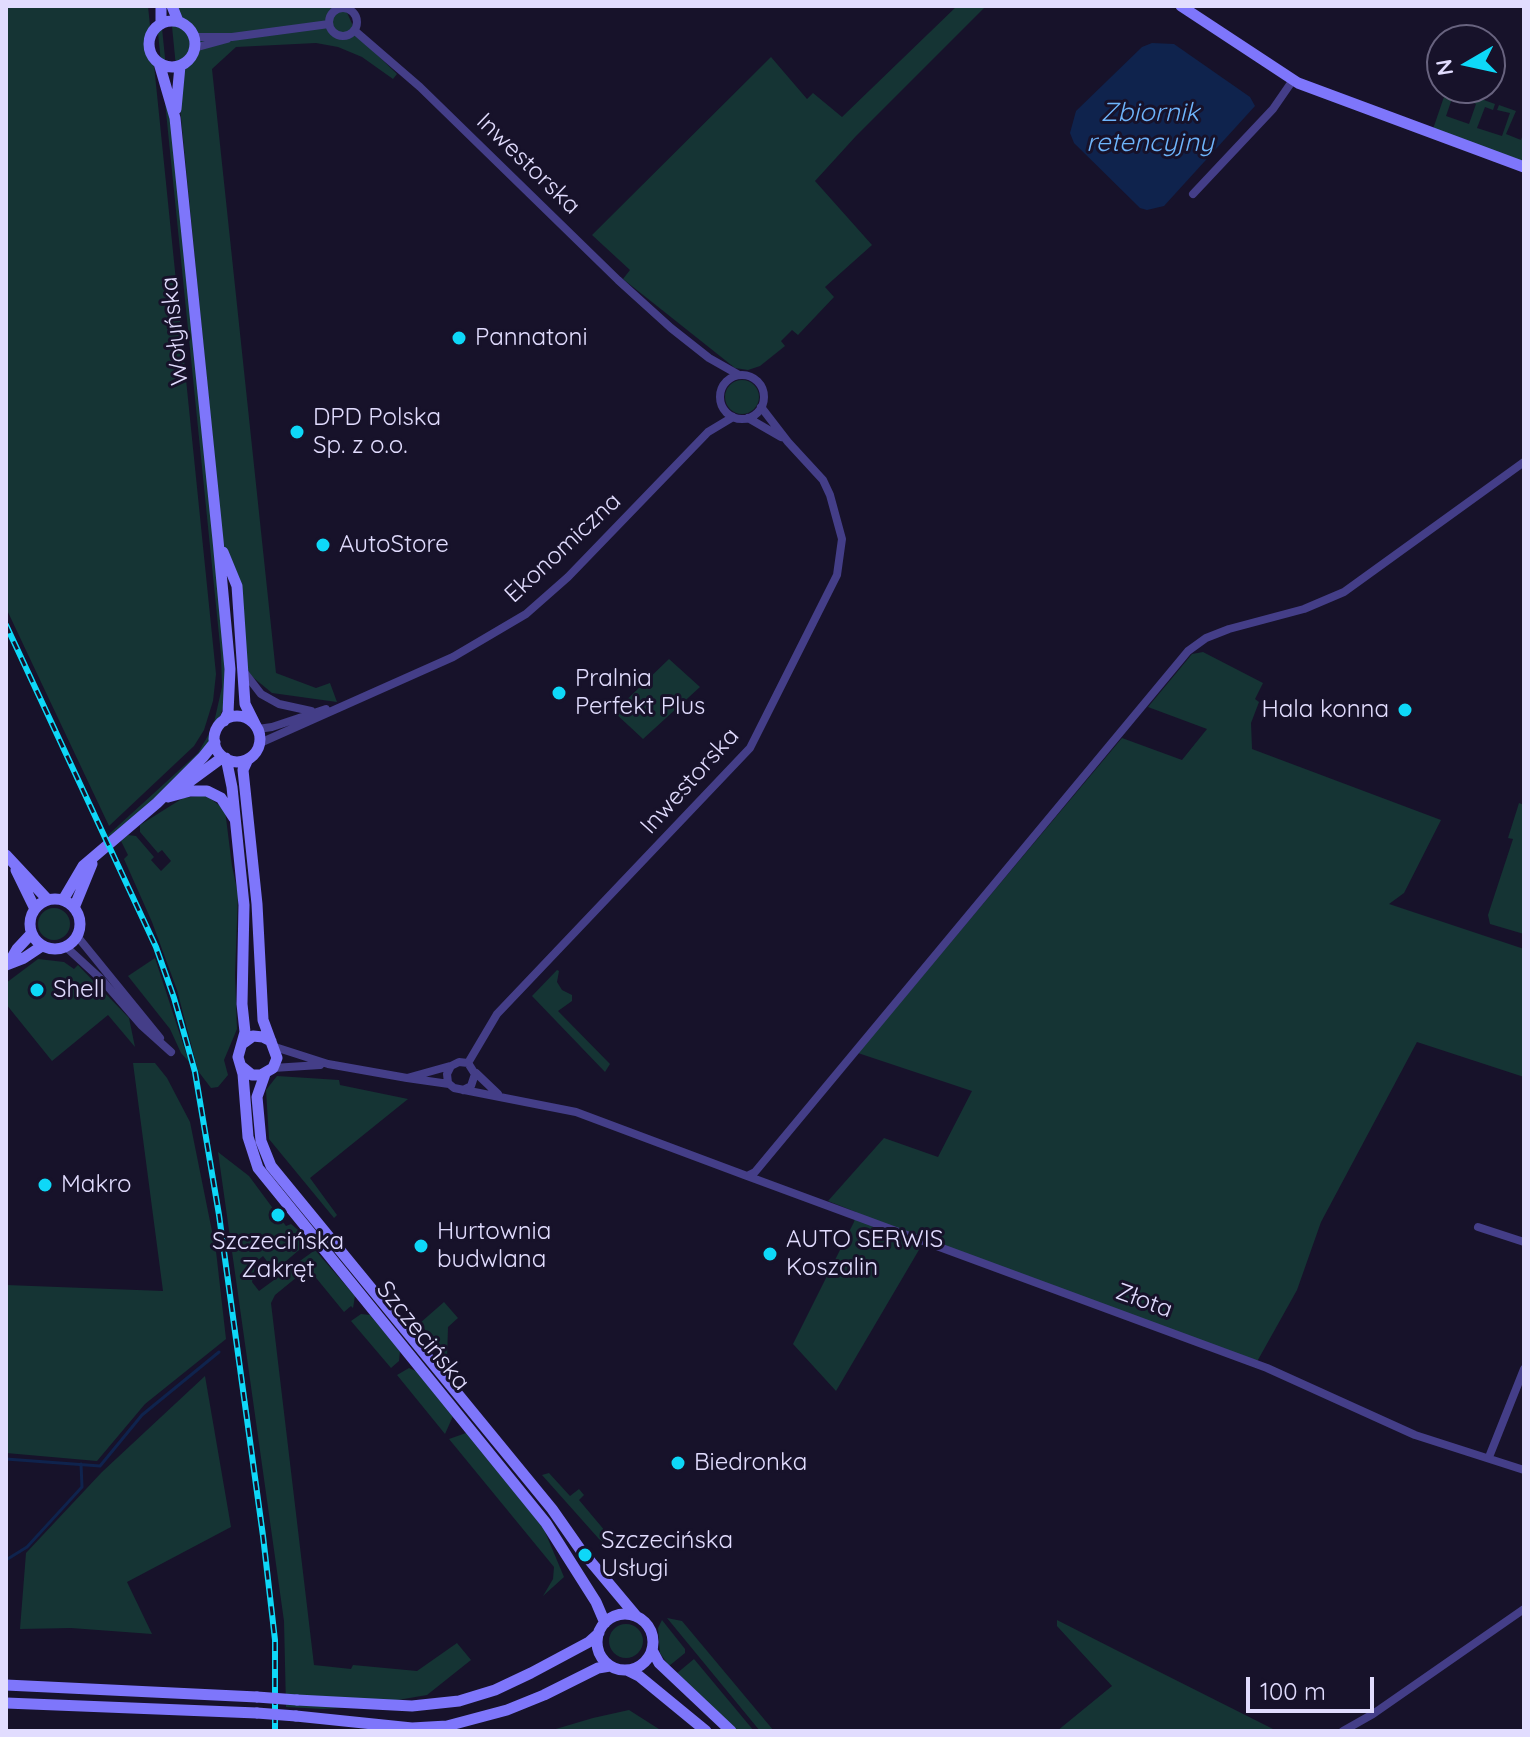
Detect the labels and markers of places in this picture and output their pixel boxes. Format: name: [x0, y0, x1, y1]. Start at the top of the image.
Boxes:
place label: Pannatoni: [475, 324, 588, 352]
marker: Pannatoni: [450, 329, 468, 347]
place label: DPD Polska Sp. z o.o.: [313, 404, 441, 460]
marker: DPD Polska Sp. z o.o.: [288, 423, 306, 441]
place label: AutoStore: [339, 531, 449, 559]
marker: AutoStore: [314, 536, 332, 554]
place label: Pralnia Perfekt Plus: [575, 665, 705, 721]
marker: Pralnia Perfekt Plus: [550, 684, 568, 702]
place label: Hala konna: [1261, 696, 1389, 724]
marker: Hala konna: [1396, 701, 1414, 719]
place label: Shell: [53, 976, 105, 1004]
marker: Shell: [28, 981, 46, 999]
place label: Makro: [61, 1171, 131, 1199]
marker: Makro: [36, 1176, 54, 1194]
marker: Szczecińska Zakręt: [269, 1206, 287, 1224]
place label: Hurtownia budwlana: [437, 1218, 551, 1274]
place label: AUTO SERWIS Koszalin: [786, 1226, 943, 1282]
place label: Szczecińska Zakręt: [212, 1228, 344, 1284]
marker: Hurtownia budwlana: [412, 1237, 430, 1255]
marker: AUTO SERWIS Koszalin: [761, 1245, 779, 1263]
place label: Biedronka: [694, 1449, 807, 1477]
marker: Biedronka: [669, 1454, 687, 1472]
place label: Szczecińska Usługi: [601, 1527, 733, 1583]
marker: Szczecińska Usługi: [576, 1546, 594, 1564]

